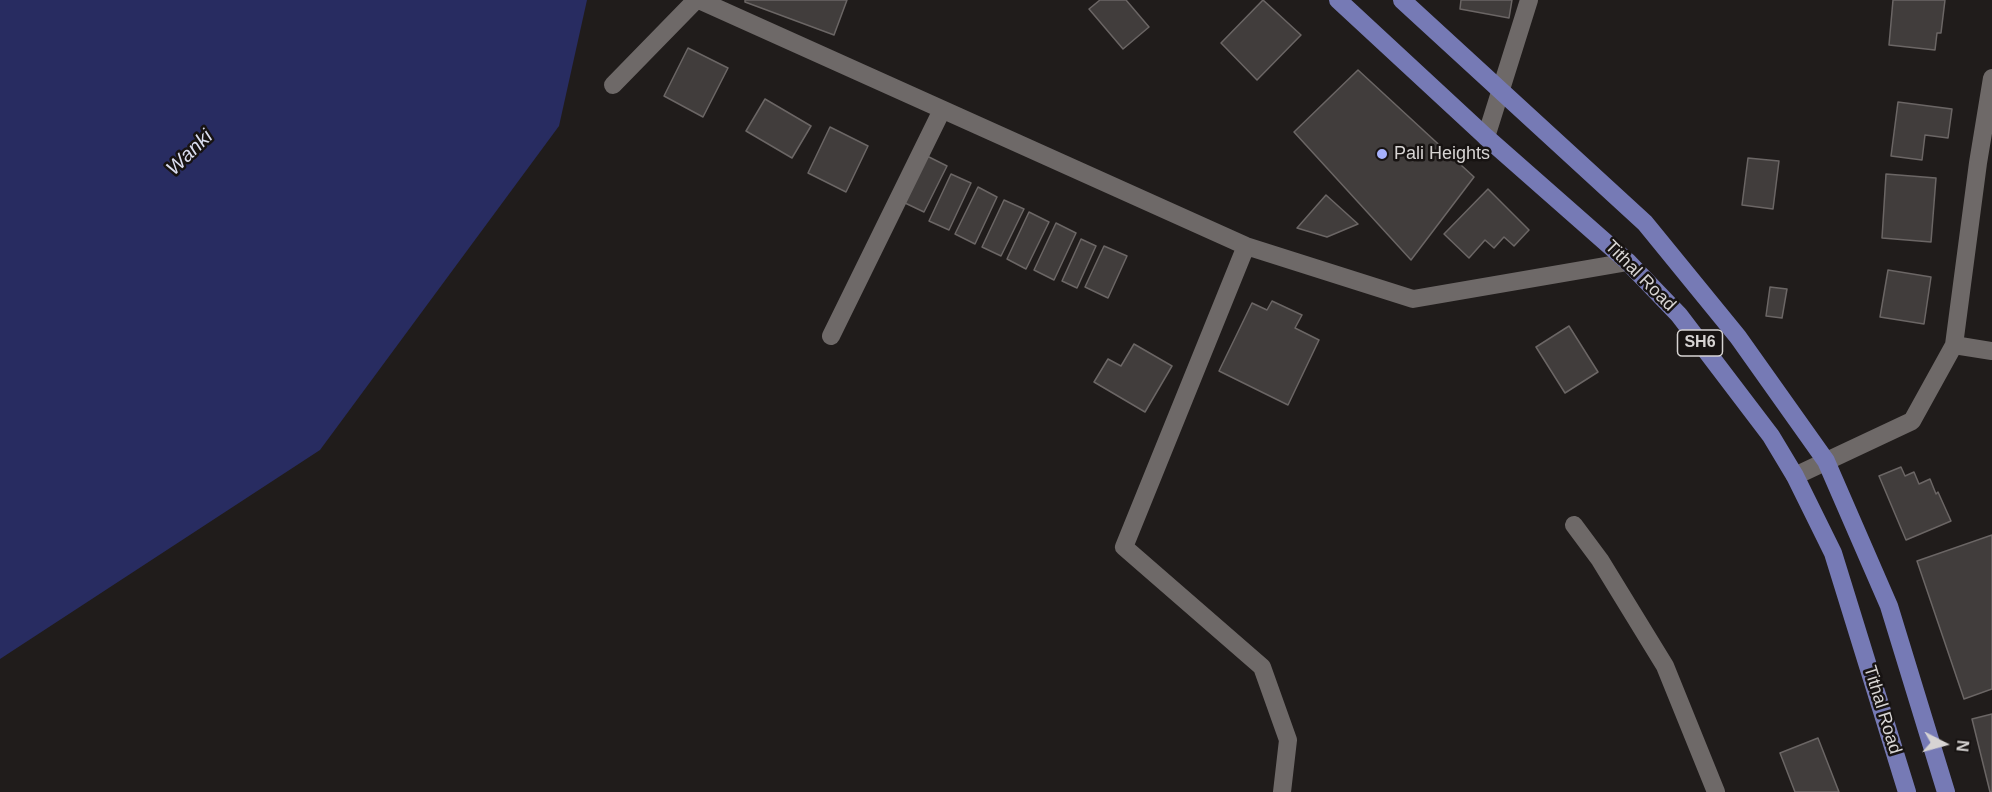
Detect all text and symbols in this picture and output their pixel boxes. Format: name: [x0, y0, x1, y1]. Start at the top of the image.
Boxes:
water label: Wanki: [162, 125, 218, 181]
place label: Pali Heights: [1394, 143, 1490, 165]
marker: Pali Heights: [1375, 147, 1389, 161]
street label: Tithal Road: [1600, 236, 1680, 316]
road number: SH6: [1678, 330, 1722, 356]
street label: Tithal Road: [1858, 663, 1906, 757]
north arrow: [1914, 714, 1974, 774]
text: N: [1953, 739, 1971, 753]

